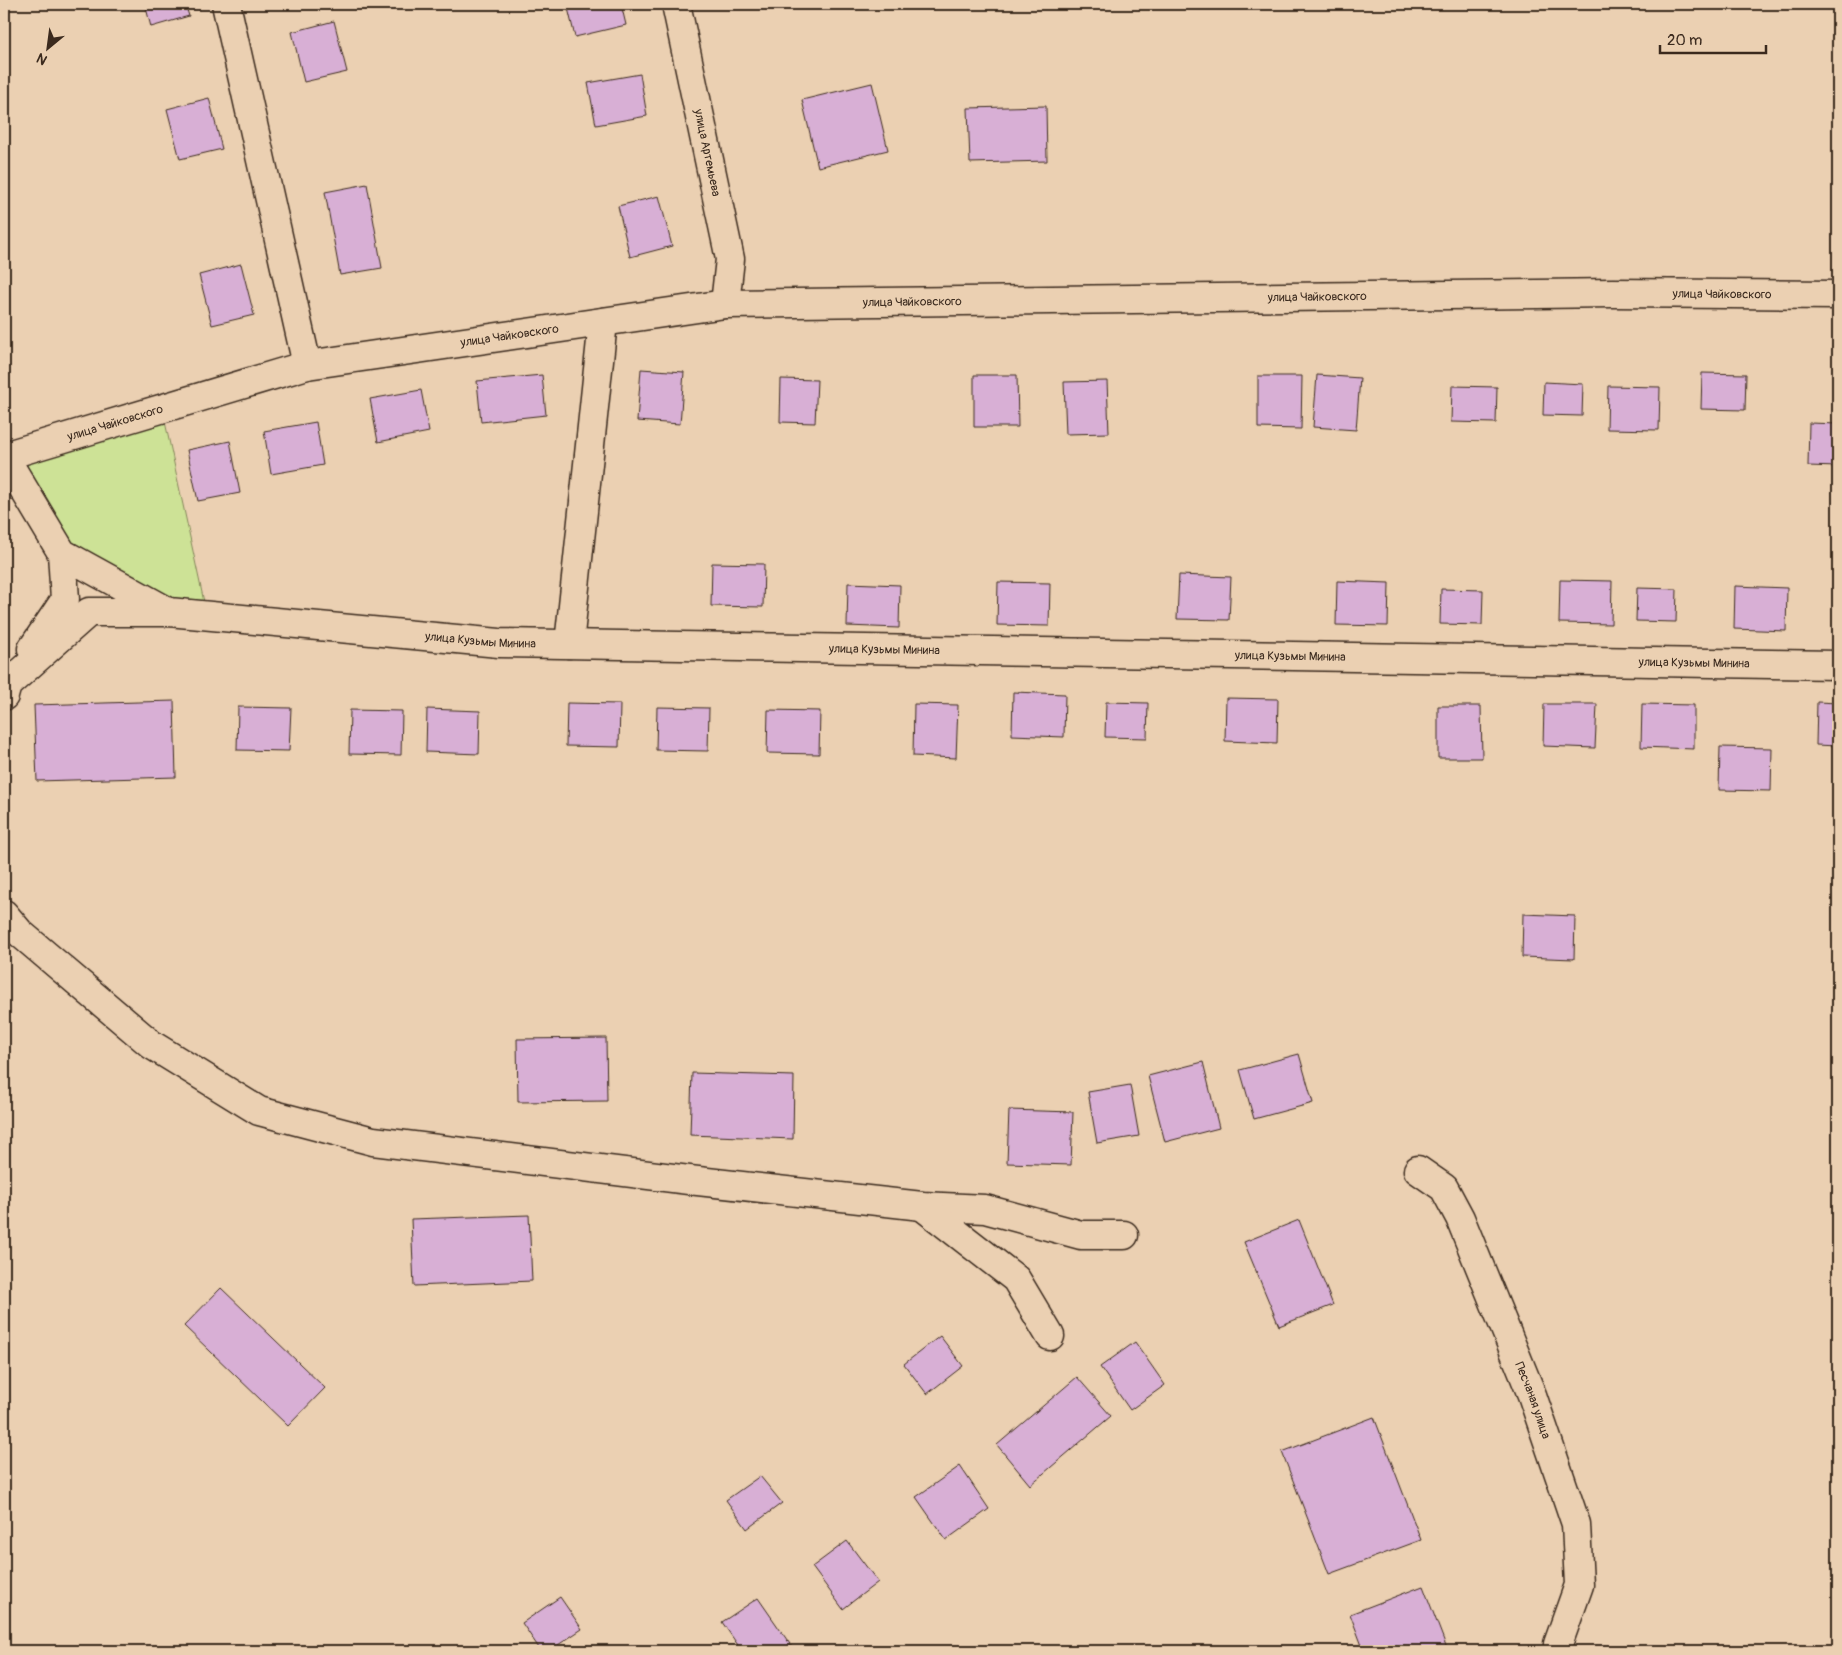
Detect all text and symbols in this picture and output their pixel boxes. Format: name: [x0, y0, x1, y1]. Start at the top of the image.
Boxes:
north arrow: [22, 22, 72, 72]
scale bar: [1660, 22, 1766, 54]
text: 20 m: [1667, 31, 1702, 50]
text: N: [34, 49, 50, 69]
street label: улица Артемьева: [691, 107, 724, 198]
street label: улица Чайковского: [1672, 286, 1772, 302]
street label: улица Чайковского: [1267, 289, 1367, 305]
street label: улица Чайковского: [862, 294, 962, 310]
street label: улица Чайковского: [458, 321, 560, 350]
street label: улица Чайковского: [65, 401, 165, 444]
street label: улица Кузьмы Минина: [423, 629, 536, 651]
street label: улица Кузьмы Минина: [828, 641, 940, 658]
street label: улица Кузьмы Минина: [1234, 648, 1346, 664]
street label: улица Кузьмы Минина: [1638, 654, 1750, 671]
street label: Песчаная улица: [1512, 1360, 1554, 1441]

